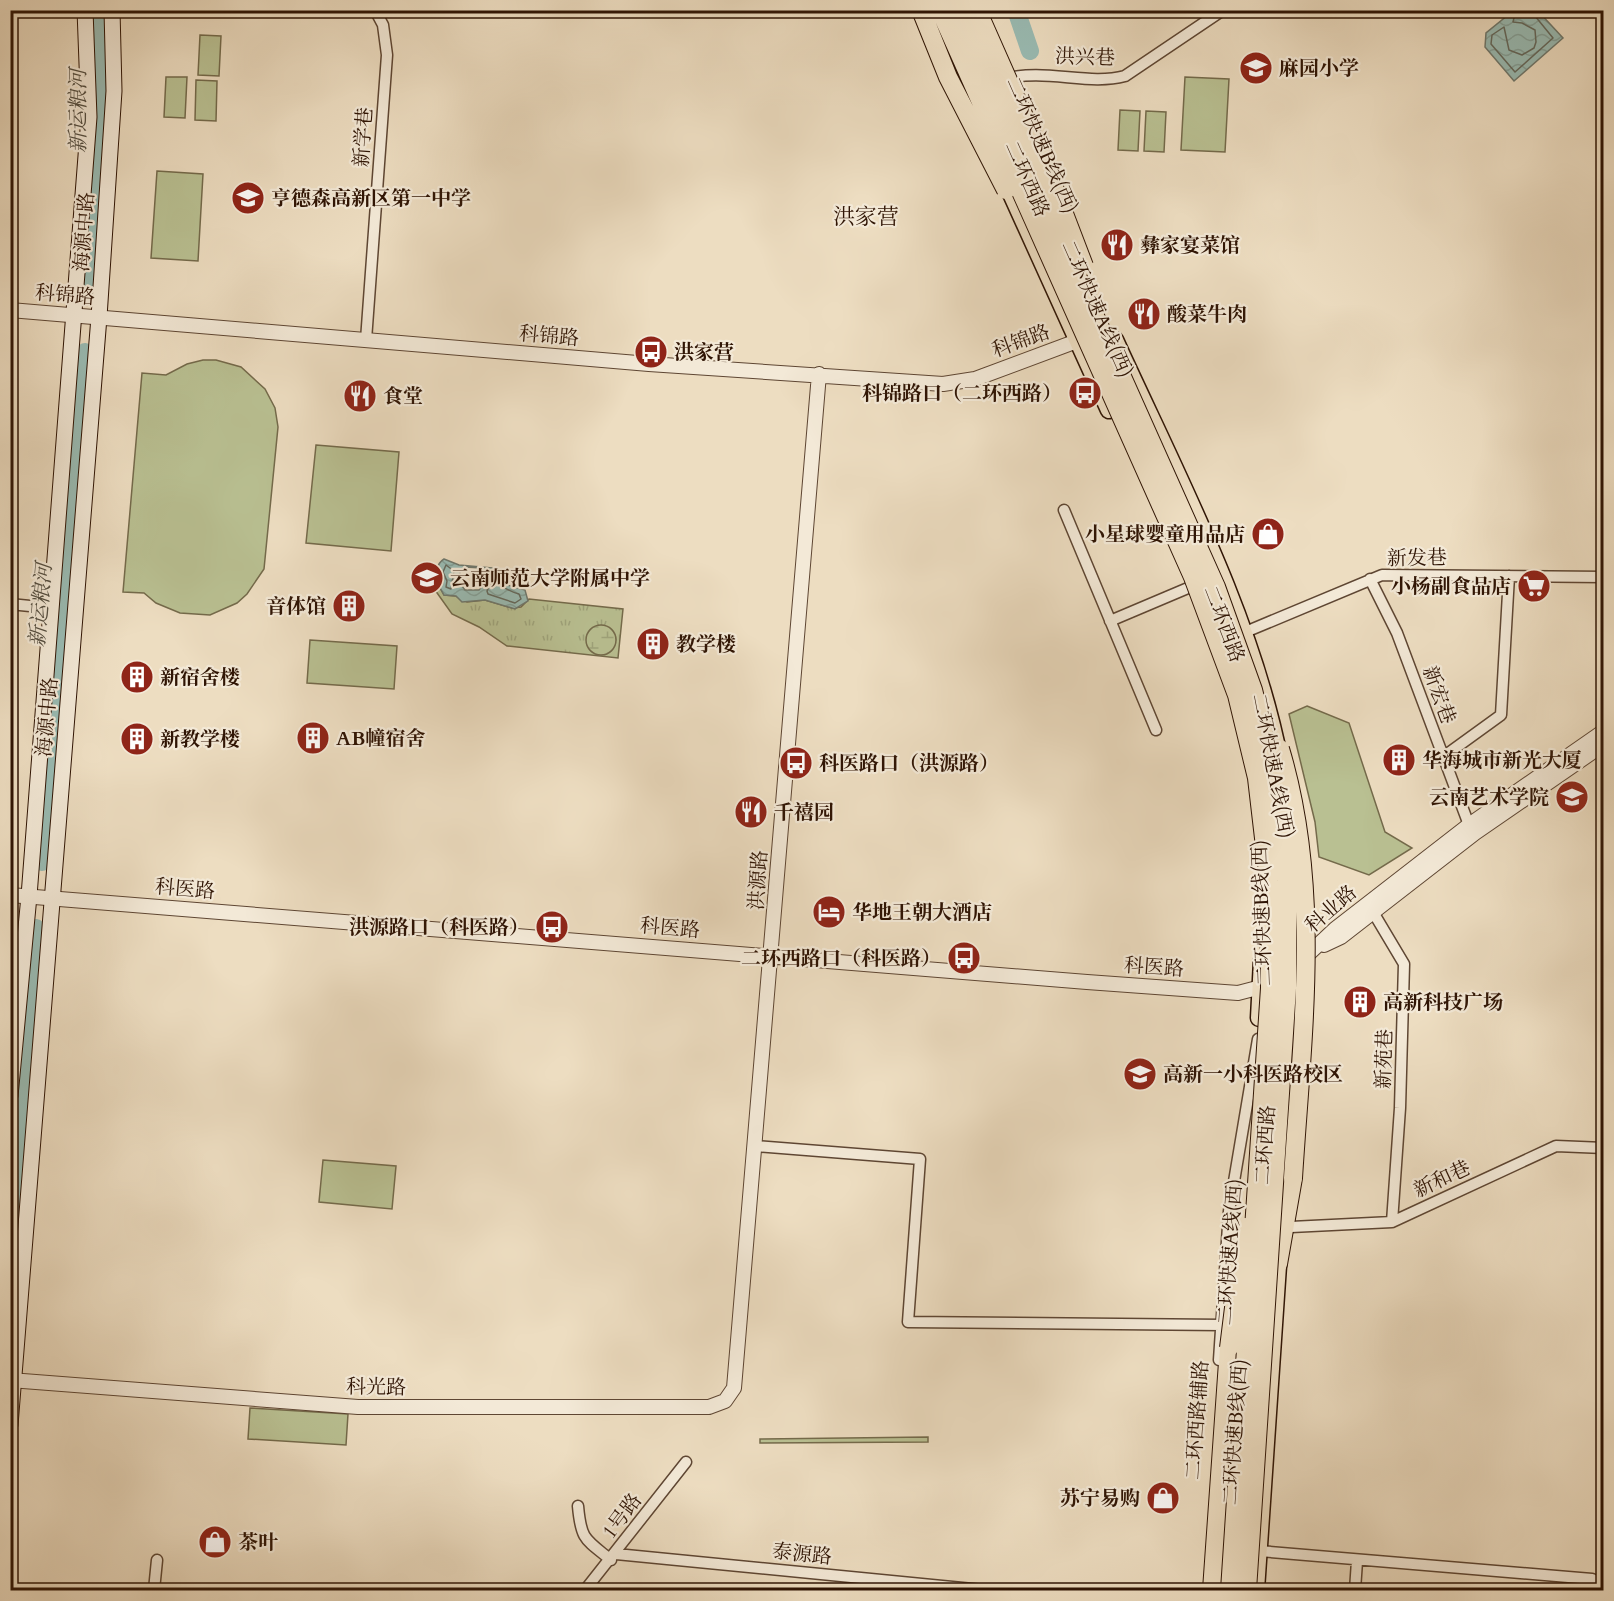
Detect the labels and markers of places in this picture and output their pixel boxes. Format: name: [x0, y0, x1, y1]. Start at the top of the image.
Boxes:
school or university icon: 麻园小学: [1238, 50, 1274, 86]
place label: 麻园小学: [1279, 55, 1359, 82]
school or university icon: 亨德森高新区第一中学: [230, 180, 266, 216]
place label: 亨德森高新区第一中学: [271, 185, 471, 212]
restaurant icon: 彝家宴菜馆: [1099, 227, 1135, 263]
place label: 彝家宴菜馆: [1140, 232, 1240, 259]
restaurant icon: 酸菜牛肉: [1126, 296, 1162, 332]
place label: 酸菜牛肉: [1167, 301, 1247, 328]
bus stop icon: 洪家营: [633, 334, 669, 370]
place label: 洪家营: [674, 339, 734, 366]
bus stop icon: 科锦路口（二环西路）: [1067, 375, 1103, 411]
restaurant icon: 食堂: [342, 378, 378, 414]
place label: 科锦路口（二环西路）: [862, 380, 1062, 407]
place label: 食堂: [383, 383, 423, 410]
shop icon: 小星球婴童用品店: [1250, 516, 1286, 552]
place label: 小星球婴童用品店: [1085, 521, 1245, 548]
school or university icon: 云南师范大学附属中学: [409, 560, 445, 596]
place label: 云南师范大学附属中学: [450, 565, 650, 592]
supermarket icon: 小杨副食品店: [1516, 568, 1552, 604]
place label: 小杨副食品店: [1391, 573, 1511, 600]
building icon: 音体馆: [331, 588, 367, 624]
place label: 音体馆: [266, 593, 326, 620]
building icon: 教学楼: [635, 626, 671, 662]
place label: 教学楼: [676, 631, 736, 658]
building icon: 新宿舍楼: [119, 659, 155, 695]
place label: 新宿舍楼: [160, 664, 240, 691]
building icon: AB幢宿舍: [295, 720, 331, 756]
building icon: 新教学楼: [119, 721, 155, 757]
place label: AB幢宿舍: [336, 725, 426, 752]
place label: 新教学楼: [160, 726, 240, 753]
building icon: 华海城市新光大厦: [1381, 742, 1417, 778]
bus stop icon: 科医路口（洪源路）: [778, 745, 814, 781]
place label: 华海城市新光大厦: [1422, 747, 1582, 774]
place label: 科医路口（洪源路）: [819, 750, 999, 777]
school or university icon: 云南艺术学院: [1554, 779, 1590, 815]
place label: 云南艺术学院: [1429, 784, 1549, 811]
restaurant icon: 千禧园: [733, 794, 769, 830]
place label: 千禧园: [774, 799, 834, 826]
hotel icon: 华地王朝大酒店: [811, 894, 847, 930]
place label: 华地王朝大酒店: [852, 899, 992, 926]
bus stop icon: 洪源路口（科医路）: [534, 909, 570, 945]
place label: 洪源路口（科医路）: [349, 914, 529, 941]
bus stop icon: 二环西路口（科医路）: [946, 940, 982, 976]
place label: 二环西路口（科医路）: [741, 945, 941, 972]
building icon: 高新科技广场: [1342, 984, 1378, 1020]
place label: 高新科技广场: [1383, 989, 1503, 1016]
school or university icon: 高新一小科医路校区: [1122, 1056, 1158, 1092]
place label: 高新一小科医路校区: [1163, 1061, 1343, 1088]
shop icon: 苏宁易购: [1145, 1480, 1181, 1516]
place label: 苏宁易购: [1060, 1485, 1140, 1512]
shop icon: 茶叶: [197, 1524, 233, 1560]
place label: 茶叶: [238, 1529, 278, 1556]

